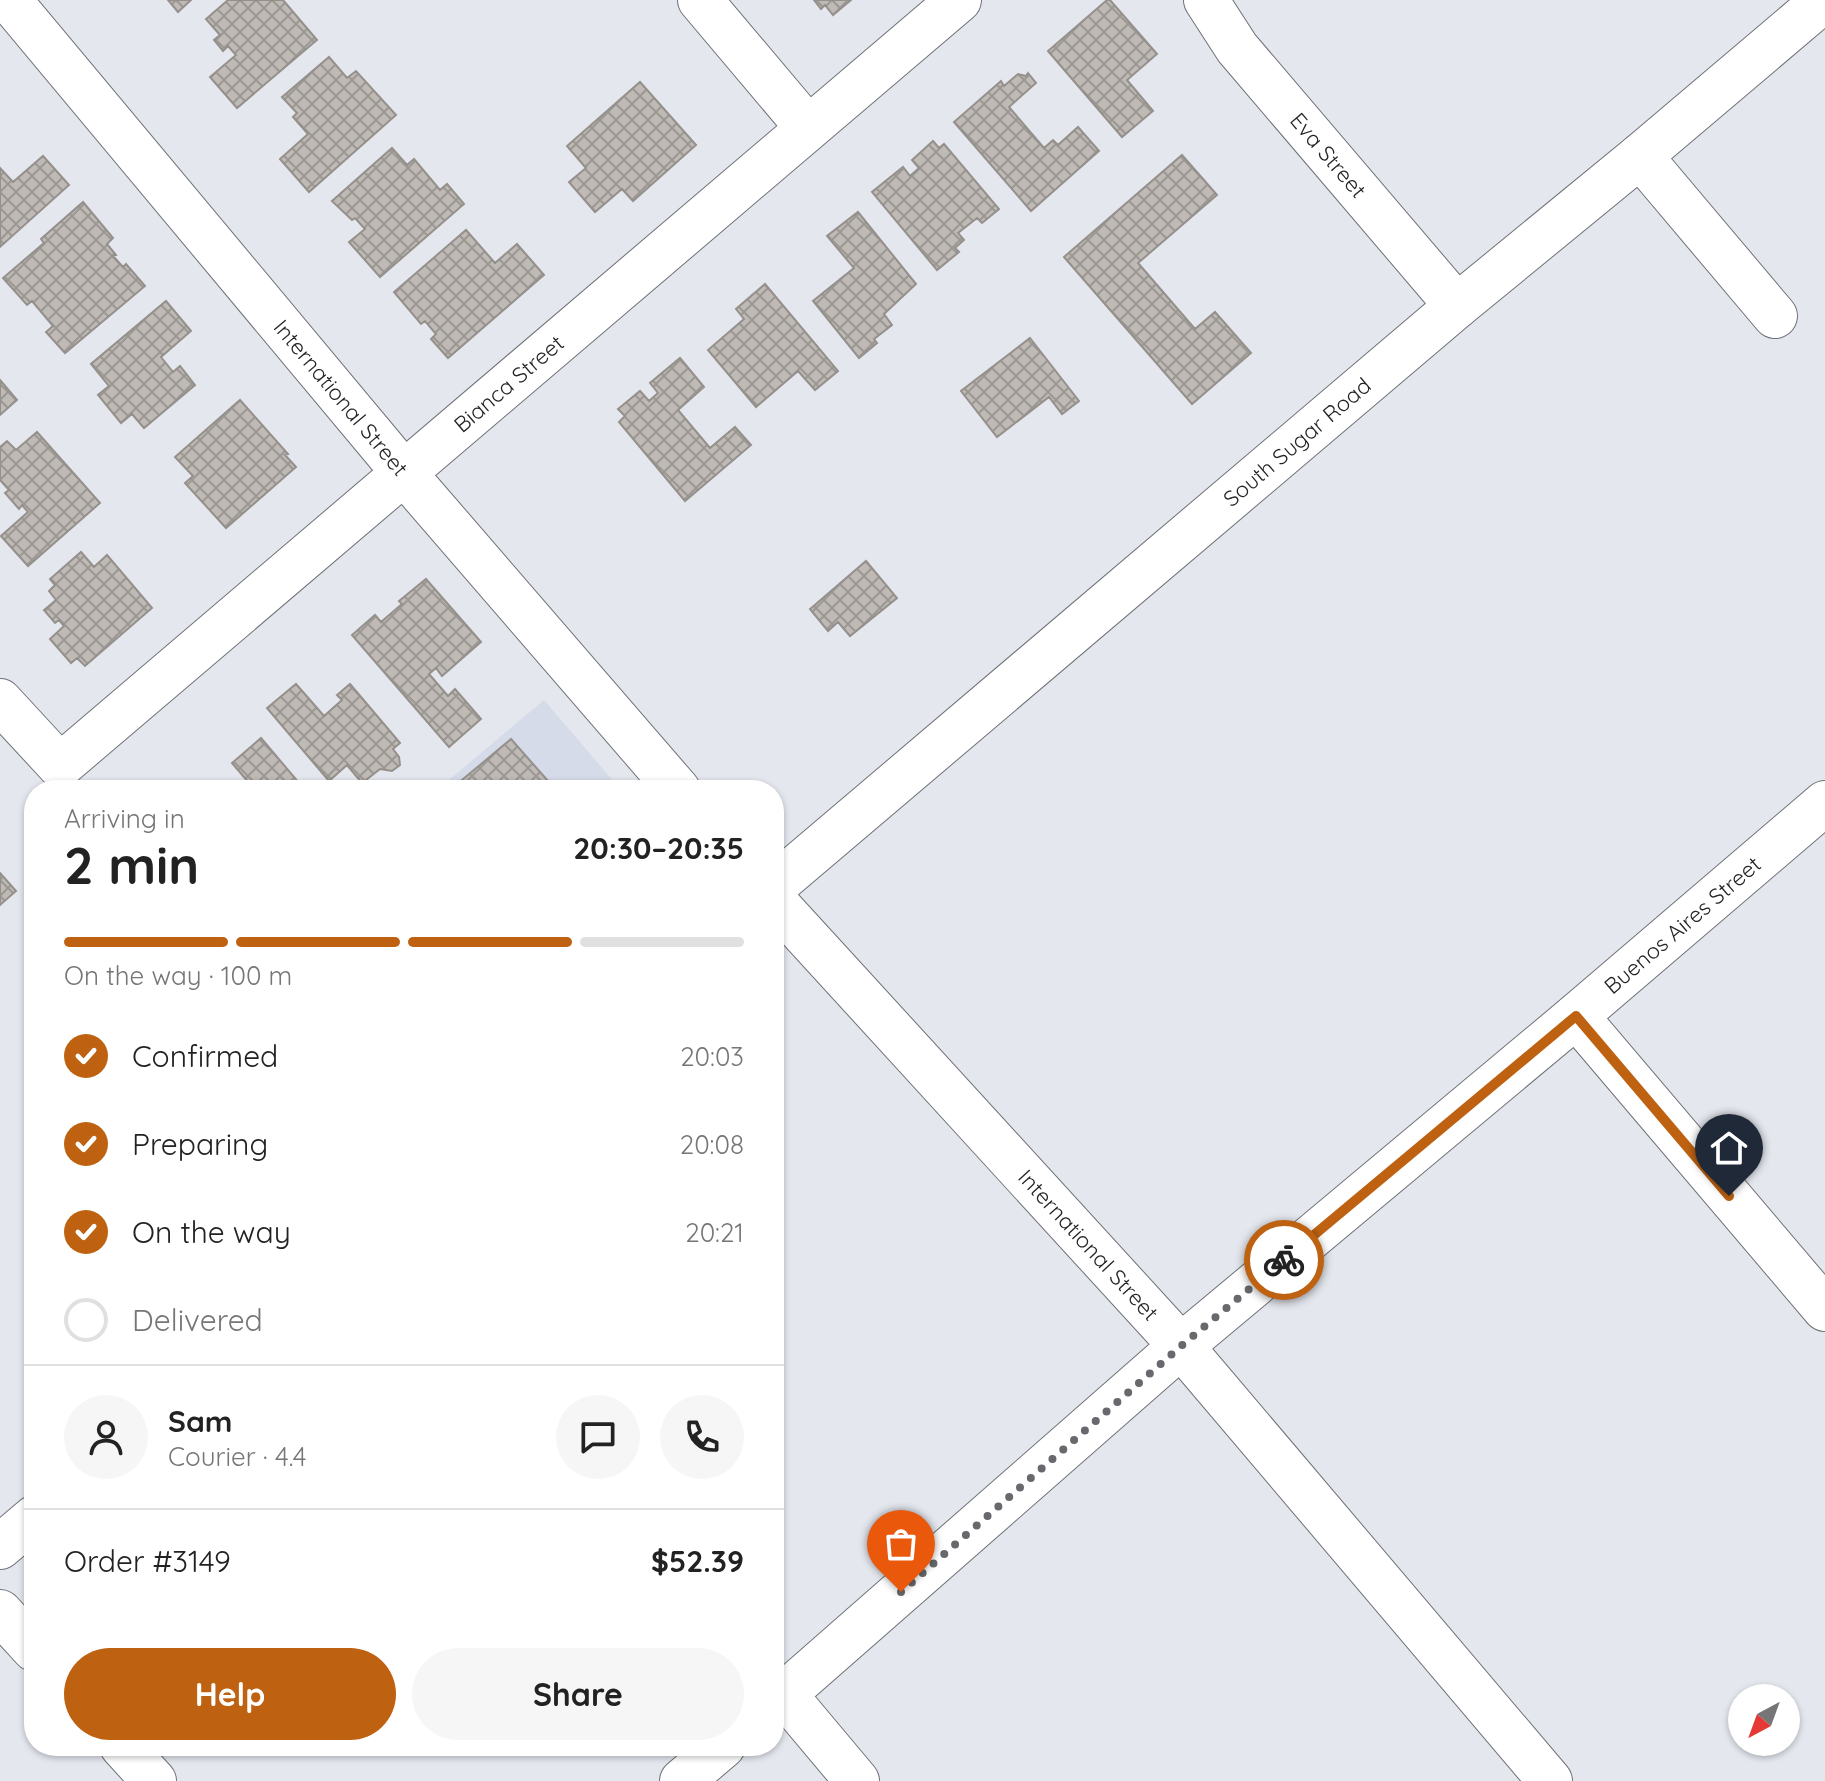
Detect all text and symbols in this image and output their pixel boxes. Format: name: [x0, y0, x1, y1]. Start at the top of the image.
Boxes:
street label: Eva Street: [1284, 107, 1373, 204]
street label: International Street: [268, 314, 414, 482]
street label: Bianca Street: [448, 329, 570, 438]
street label: South Sugar Road: [1217, 371, 1376, 512]
text: Arriving in: [64, 802, 185, 835]
text: 20:30–20:35: [573, 829, 744, 867]
text: 2 min: [64, 832, 199, 897]
street label: Buenos Aires Street: [1598, 850, 1766, 1000]
text: On the way · 100 m: [64, 959, 292, 992]
icon: check: [64, 1034, 108, 1078]
text: Confirmed: [132, 1037, 278, 1075]
text: 20:03: [680, 1040, 744, 1073]
pin: [1695, 1114, 1763, 1196]
icon: check: [64, 1122, 108, 1166]
text: Preparing: [132, 1125, 268, 1163]
icon: home: [1707, 1126, 1751, 1170]
text: 20:08: [680, 1128, 744, 1161]
street label: International Street: [1012, 1163, 1165, 1326]
icon: check: [64, 1210, 108, 1254]
text: On the way: [132, 1213, 291, 1251]
text: 20:21: [685, 1216, 744, 1249]
courier: [1244, 1220, 1324, 1300]
icon: bike: [1262, 1238, 1306, 1282]
text: Delivered: [132, 1301, 263, 1339]
button: person: [64, 1395, 148, 1479]
button: chat: [556, 1395, 640, 1479]
button: phone: [660, 1395, 744, 1479]
text: Sam: [168, 1402, 232, 1440]
text: Courier · 4.4: [168, 1440, 306, 1473]
pin: [867, 1510, 935, 1592]
icon: bag: [879, 1522, 923, 1566]
text: Order #3149: [64, 1542, 231, 1580]
text: $52.39: [651, 1542, 744, 1580]
button: Help: [64, 1648, 396, 1740]
button: Share: [412, 1648, 744, 1740]
north arrow: [1728, 1684, 1800, 1756]
map controls: [1728, 1684, 1800, 1756]

